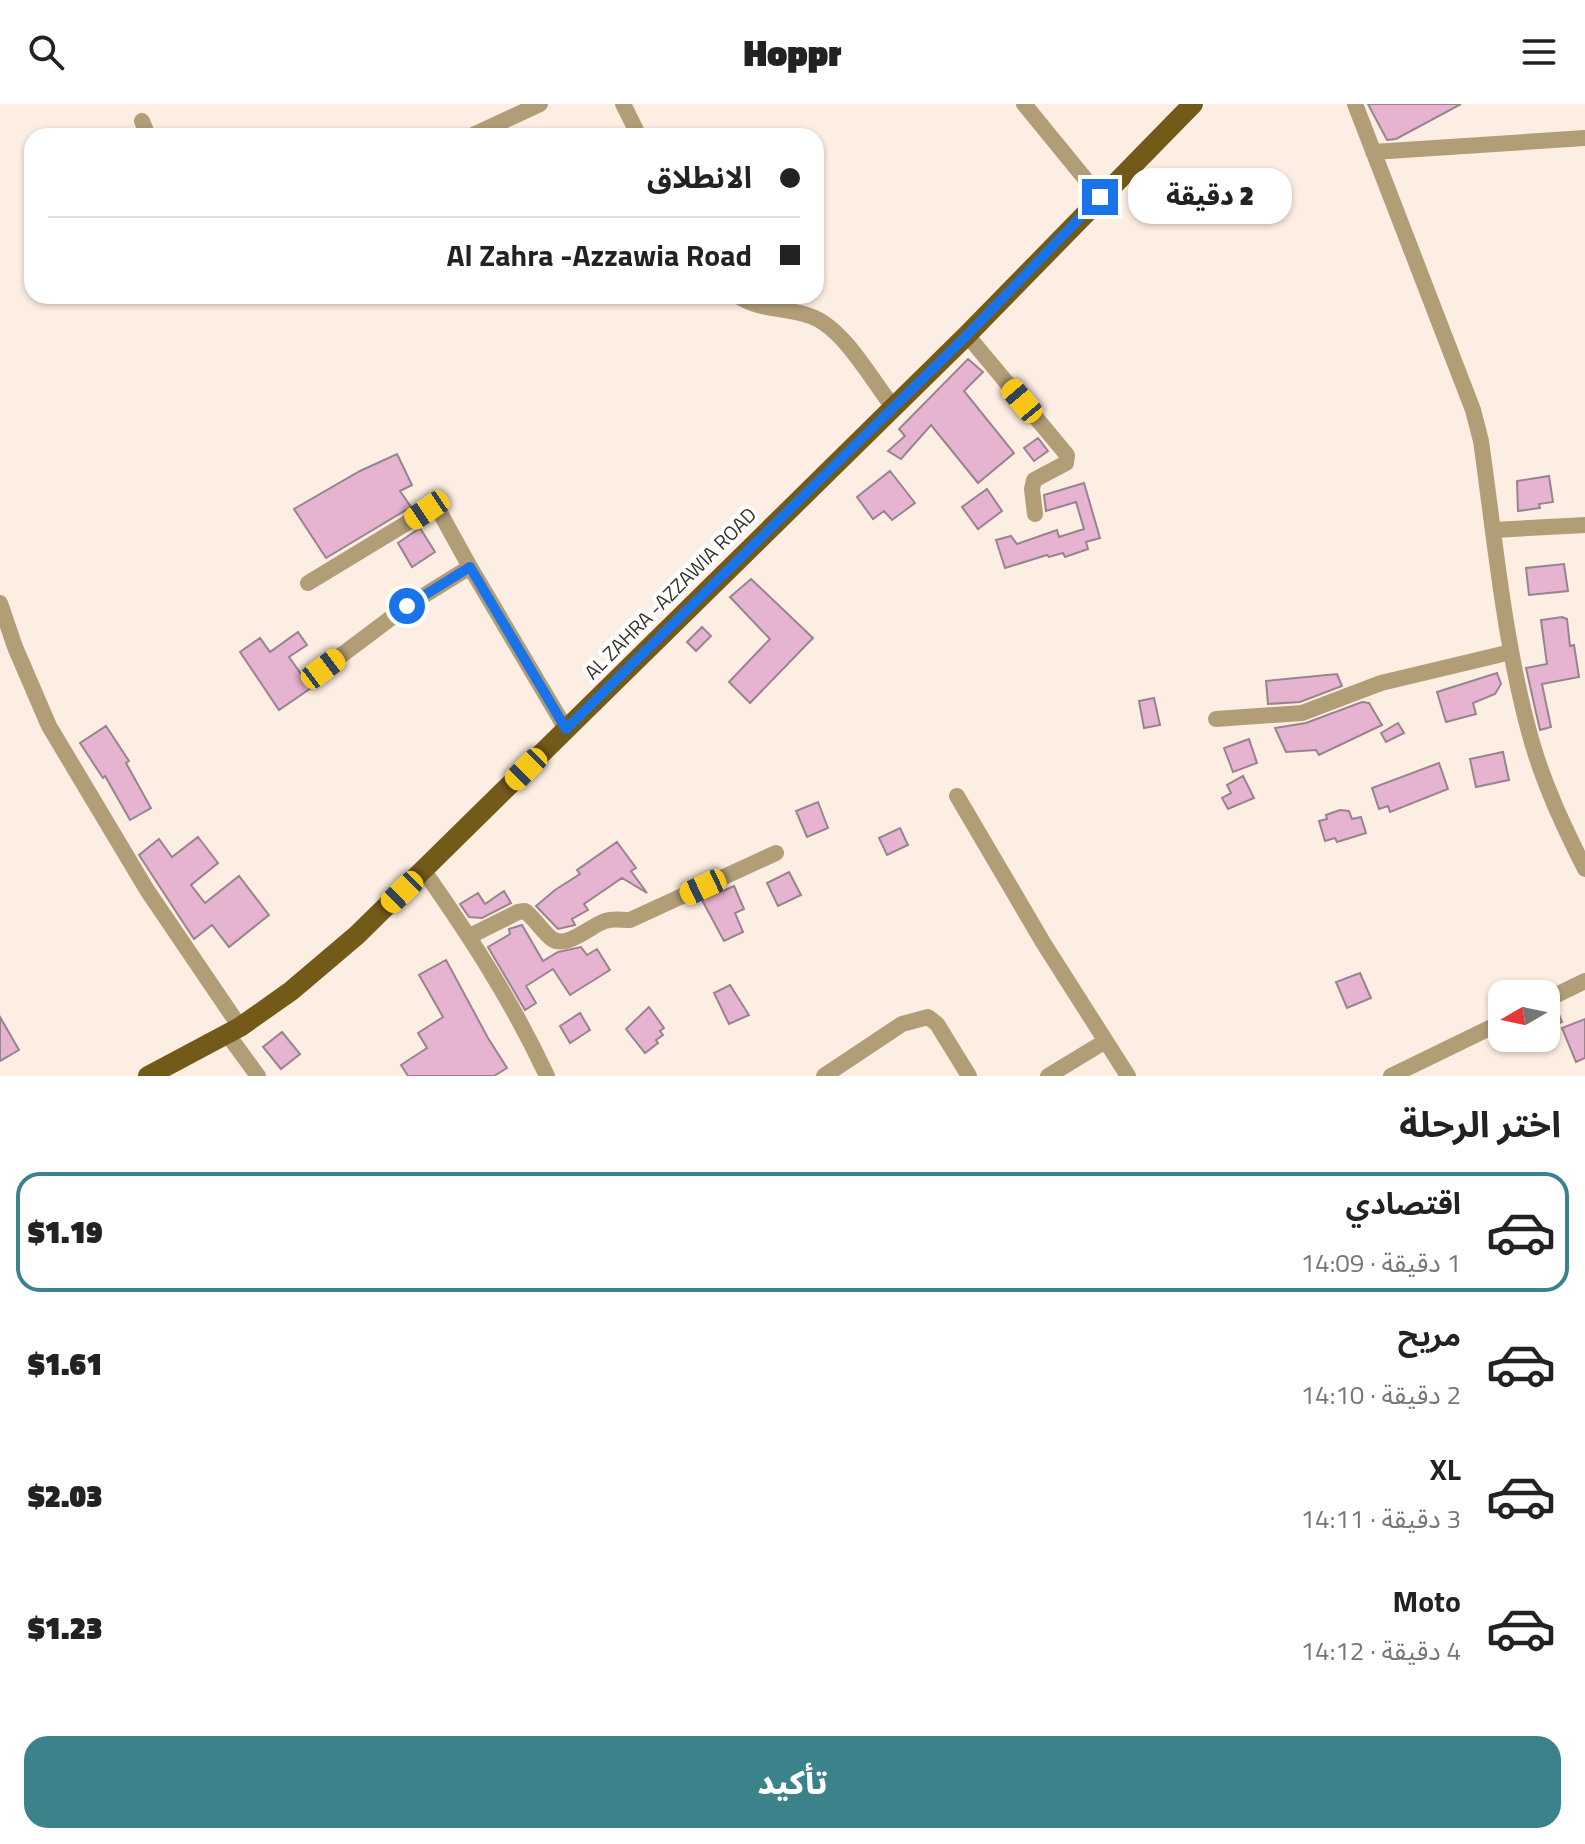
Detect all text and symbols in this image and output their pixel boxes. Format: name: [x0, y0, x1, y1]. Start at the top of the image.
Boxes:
text: Hoppr: [743, 25, 842, 80]
icon: search: [24, 30, 68, 74]
icon: menu: [1517, 30, 1561, 74]
text: الانطلاق: [647, 154, 752, 200]
callout: 2 دقيقة: [1128, 169, 1292, 225]
text: 2 دقيقة: [1166, 176, 1254, 215]
route end: [1082, 179, 1118, 215]
text: Al Zahra -Azzawia Road: [447, 232, 752, 278]
car: [997, 375, 1047, 427]
car: [400, 487, 454, 533]
street label: AL ZAHRA -AZZAWIA ROAD: [577, 500, 763, 686]
route start: [389, 588, 425, 624]
car: [297, 645, 349, 693]
car: [501, 744, 551, 794]
car: [676, 866, 730, 908]
car: [376, 867, 428, 917]
north arrow: [1488, 980, 1560, 1052]
map controls: [1488, 980, 1560, 1052]
text: اختر الرحلة: [1399, 1096, 1561, 1151]
text: اقتصادي: [1346, 1180, 1461, 1226]
icon: car: [1485, 1196, 1557, 1268]
text: $1.19: [28, 1209, 102, 1255]
text: 1 دقيقة · 14:09: [1301, 1243, 1461, 1282]
text: مريح: [1398, 1312, 1461, 1358]
icon: car: [1485, 1328, 1557, 1400]
text: $1.61: [28, 1341, 102, 1387]
text: 2 دقيقة · 14:10: [1301, 1375, 1461, 1414]
text: XL: [1430, 1446, 1461, 1492]
icon: car: [1485, 1460, 1557, 1532]
text: $2.03: [28, 1473, 102, 1519]
text: 3 دقيقة · 14:11: [1301, 1499, 1461, 1538]
text: Moto: [1393, 1578, 1461, 1624]
icon: car: [1485, 1592, 1557, 1664]
text: $1.23: [28, 1605, 102, 1651]
text: 4 دقيقة · 14:12: [1301, 1631, 1461, 1670]
button: تأكيد: [24, 1736, 1561, 1828]

